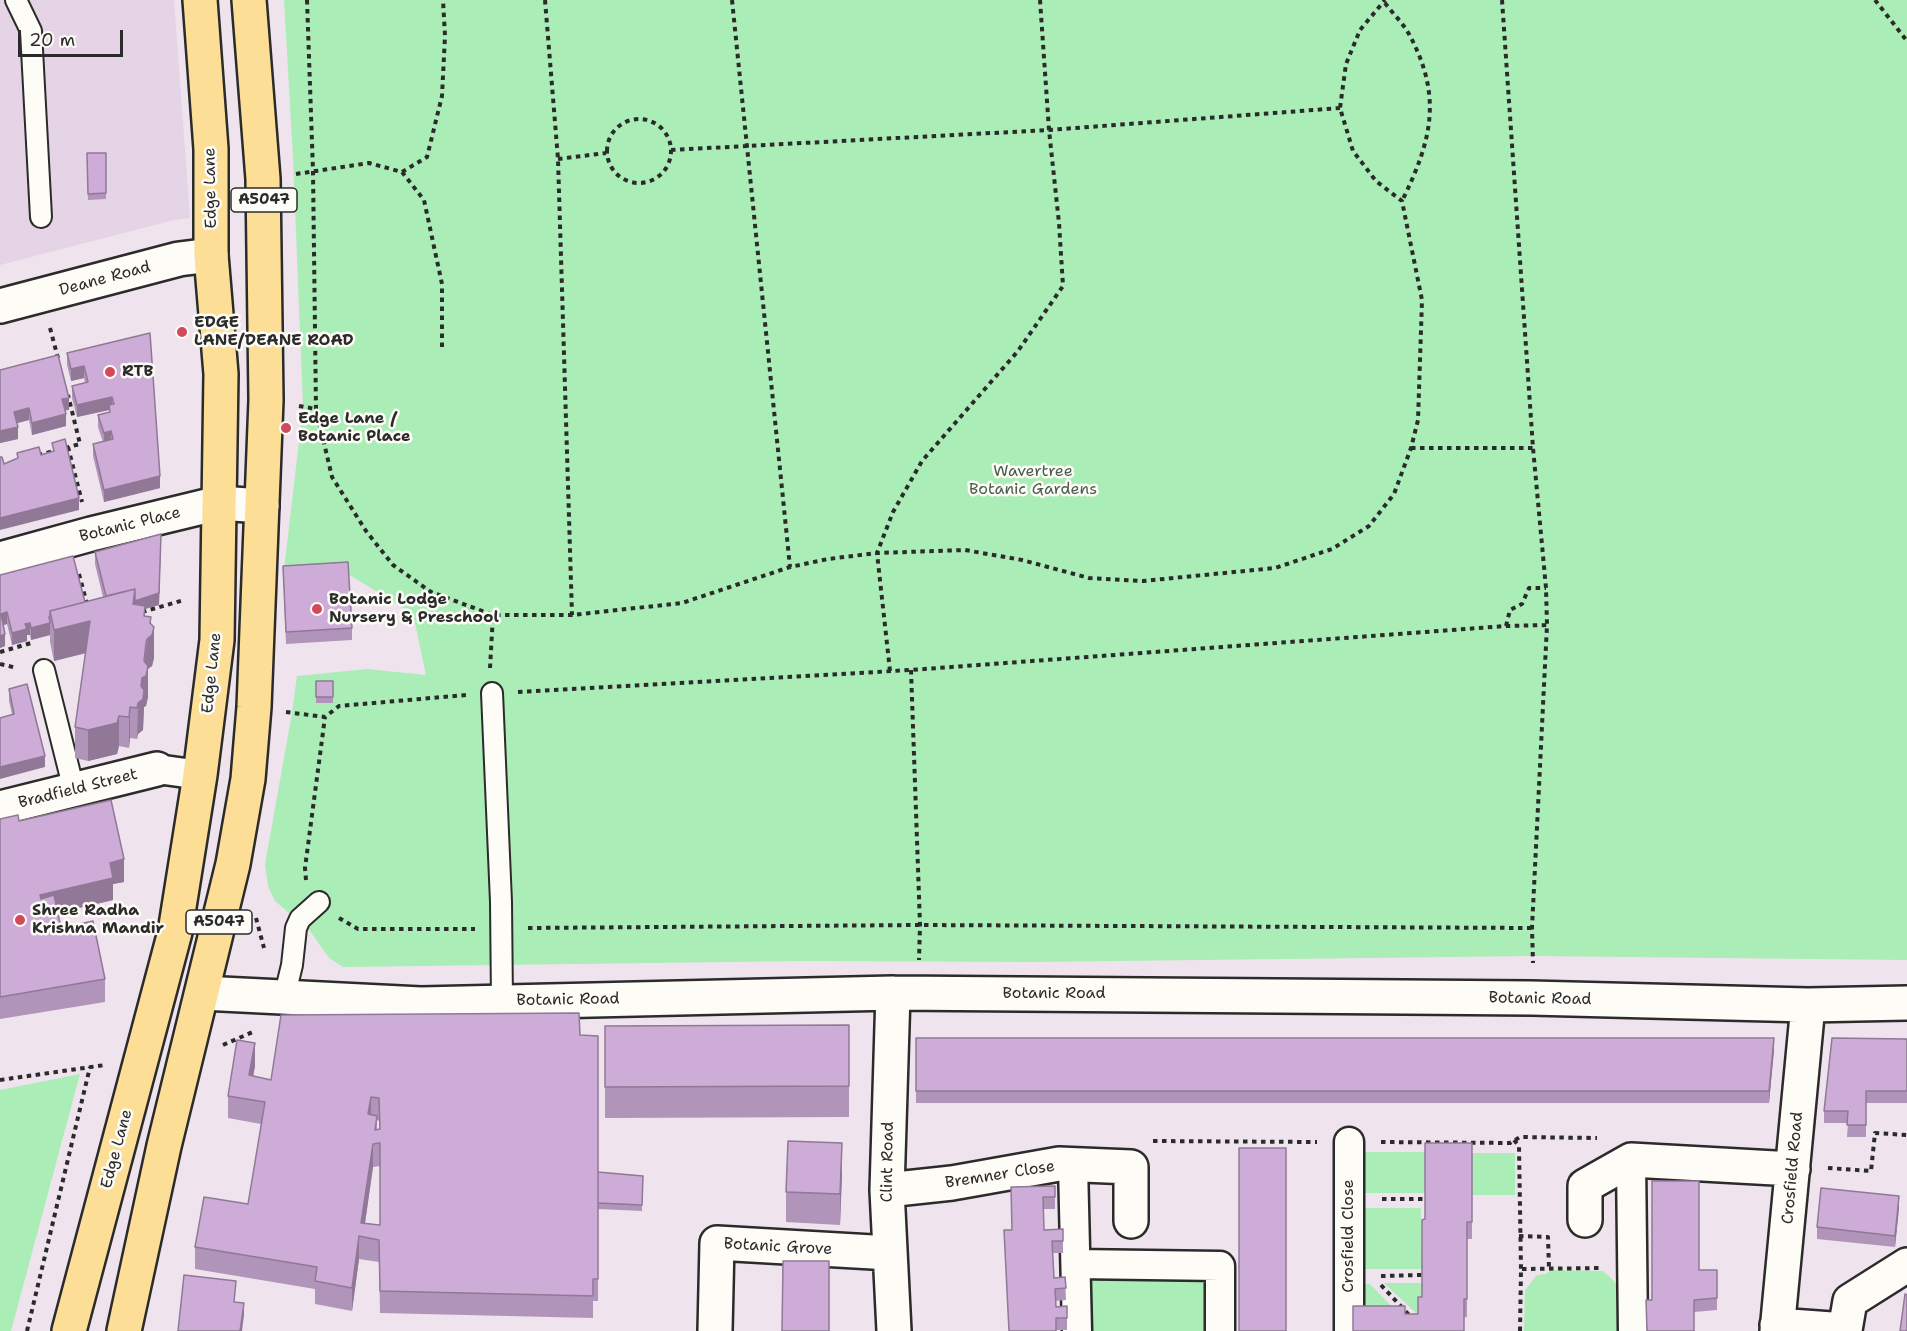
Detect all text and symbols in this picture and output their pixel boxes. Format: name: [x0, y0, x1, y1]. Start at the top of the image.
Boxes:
scale bar: [21, 18, 126, 56]
text: 20 m: [29, 28, 75, 52]
street label: Edge Lane: [201, 147, 221, 229]
road number: A5047: [231, 188, 297, 212]
street label: Deane Road: [57, 258, 153, 300]
place label: EDGE LANE/DEANE ROAD: [194, 313, 354, 351]
marker: EDGE LANE/DEANE ROAD: [175, 325, 189, 339]
place label: RTB: [122, 362, 153, 382]
marker: RTB: [103, 365, 117, 379]
place label: Edge Lane / Botanic Place: [298, 409, 411, 447]
marker: Edge Lane / Botanic Place: [279, 421, 293, 435]
park label: Wavertree Botanic Gardens: [969, 462, 1097, 500]
street label: Botanic Place: [77, 503, 183, 547]
place label: Botanic Lodge Nursery & Preschool: [329, 590, 499, 628]
marker: Botanic Lodge Nursery & Preschool: [310, 602, 324, 616]
street label: Edge Lane: [198, 632, 226, 714]
street label: Bradfield Street: [16, 765, 140, 813]
place label: Shree Radha Krishna Mandir: [32, 901, 164, 939]
road number: A5047: [186, 910, 252, 934]
marker: Shree Radha Krishna Mandir: [13, 913, 27, 927]
street label: Botanic Road: [1002, 984, 1106, 1004]
street label: Botanic Road: [1488, 989, 1592, 1009]
street label: Botanic Road: [516, 990, 620, 1010]
street label: Edge Lane: [97, 1107, 137, 1191]
street label: Crosfield Road: [1779, 1111, 1807, 1225]
street label: Clint Road: [878, 1121, 898, 1203]
street label: Bremner Close: [944, 1157, 1056, 1193]
street label: Crosfield Close: [1339, 1179, 1359, 1293]
street label: Botanic Grove: [723, 1235, 833, 1259]

